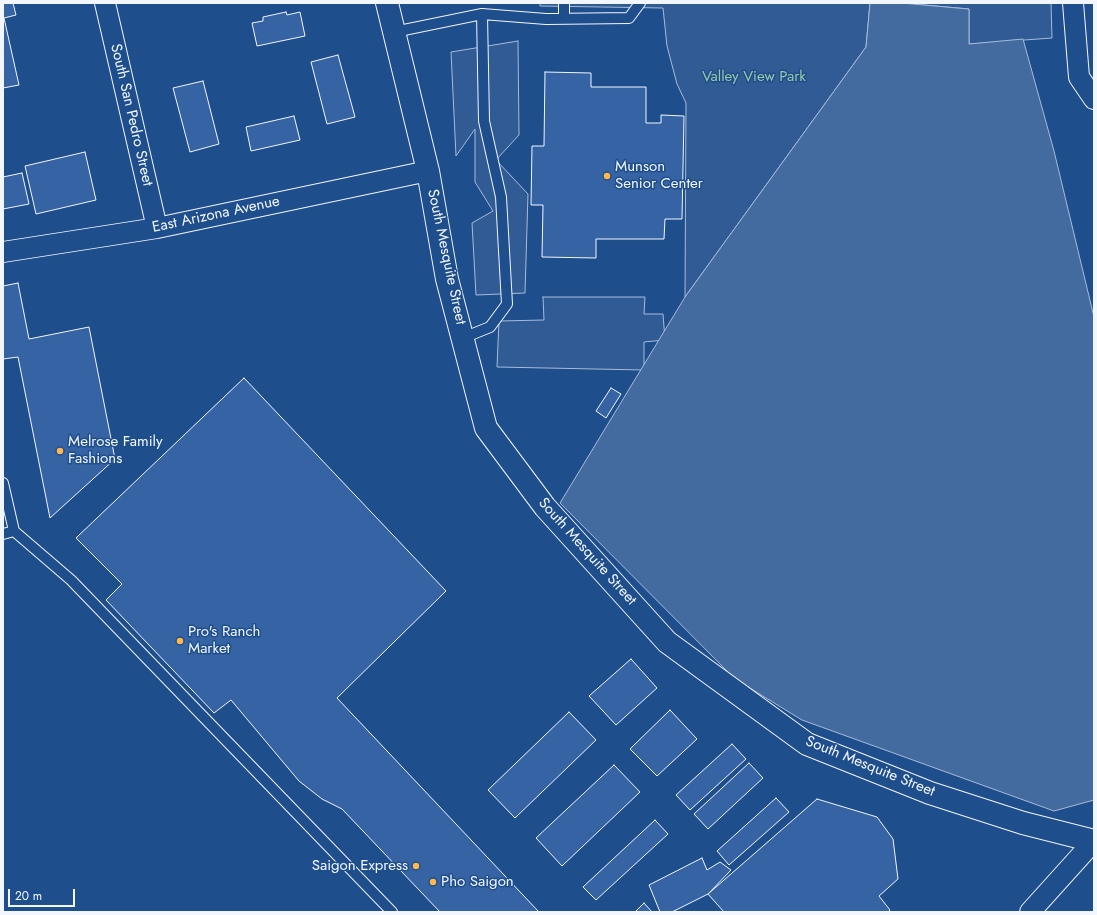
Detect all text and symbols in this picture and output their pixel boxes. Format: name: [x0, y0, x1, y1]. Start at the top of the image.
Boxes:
street label: South San Pedro Street: [106, 42, 156, 188]
park label: Valley View Park: [702, 68, 806, 86]
place label: Munson Senior Center: [615, 158, 703, 193]
marker: Munson Senior Center: [602, 171, 612, 181]
street label: South Mesquite Street: [423, 188, 469, 326]
street label: East Arizona Avenue: [151, 193, 281, 237]
place label: Melrose Family Fashions: [68, 433, 163, 468]
marker: Melrose Family Fashions: [55, 446, 65, 456]
street label: South Mesquite Street: [534, 495, 640, 609]
place label: Pro's Ranch Market: [188, 623, 260, 658]
marker: Pro's Ranch Market: [175, 636, 185, 646]
street label: South Mesquite Street: [803, 733, 937, 801]
place label: Saigon Express: [312, 857, 408, 875]
marker: Saigon Express: [411, 861, 421, 871]
place label: Pho Saigon: [441, 873, 514, 891]
marker: Pho Saigon: [428, 877, 438, 887]
scale bar: [10, 881, 77, 907]
text: 20 m: [15, 887, 42, 905]

